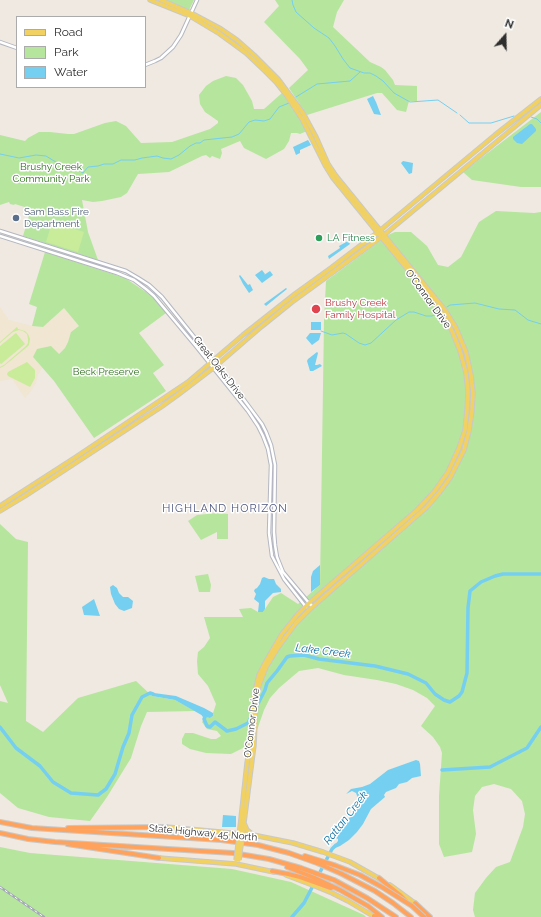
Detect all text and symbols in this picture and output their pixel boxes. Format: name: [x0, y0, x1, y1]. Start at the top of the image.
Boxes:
legend: [16, 16, 146, 88]
north arrow: [485, 16, 525, 56]
text: N: [503, 17, 515, 32]
text: Road: [54, 25, 83, 39]
text: Park: [54, 45, 79, 59]
text: Water: [54, 65, 88, 79]
park label: Brushy Creek Community Park: [13, 161, 89, 184]
place label: Sam Bass Fire Department: [24, 206, 89, 230]
marker: Sam Bass Fire Department: [11, 213, 21, 223]
place label: LA Fitness: [327, 232, 375, 244]
marker: LA Fitness: [314, 233, 324, 243]
street label: O'Connor Drive: [403, 267, 453, 331]
place label: Brushy Creek Family Hospital: [325, 297, 396, 320]
marker: Brushy Creek Family Hospital: [310, 303, 322, 315]
street label: Great Oaks Drive: [191, 334, 247, 402]
park label: Beck Preserve: [73, 366, 139, 378]
district label: HIGHLAND HORIZON: [162, 502, 288, 516]
water label: Lake Creek: [295, 641, 351, 661]
street label: O'Connor Drive: [242, 688, 262, 758]
water label: Rattan Creek: [321, 789, 371, 847]
street label: State Highway 45 North: [148, 822, 258, 844]

